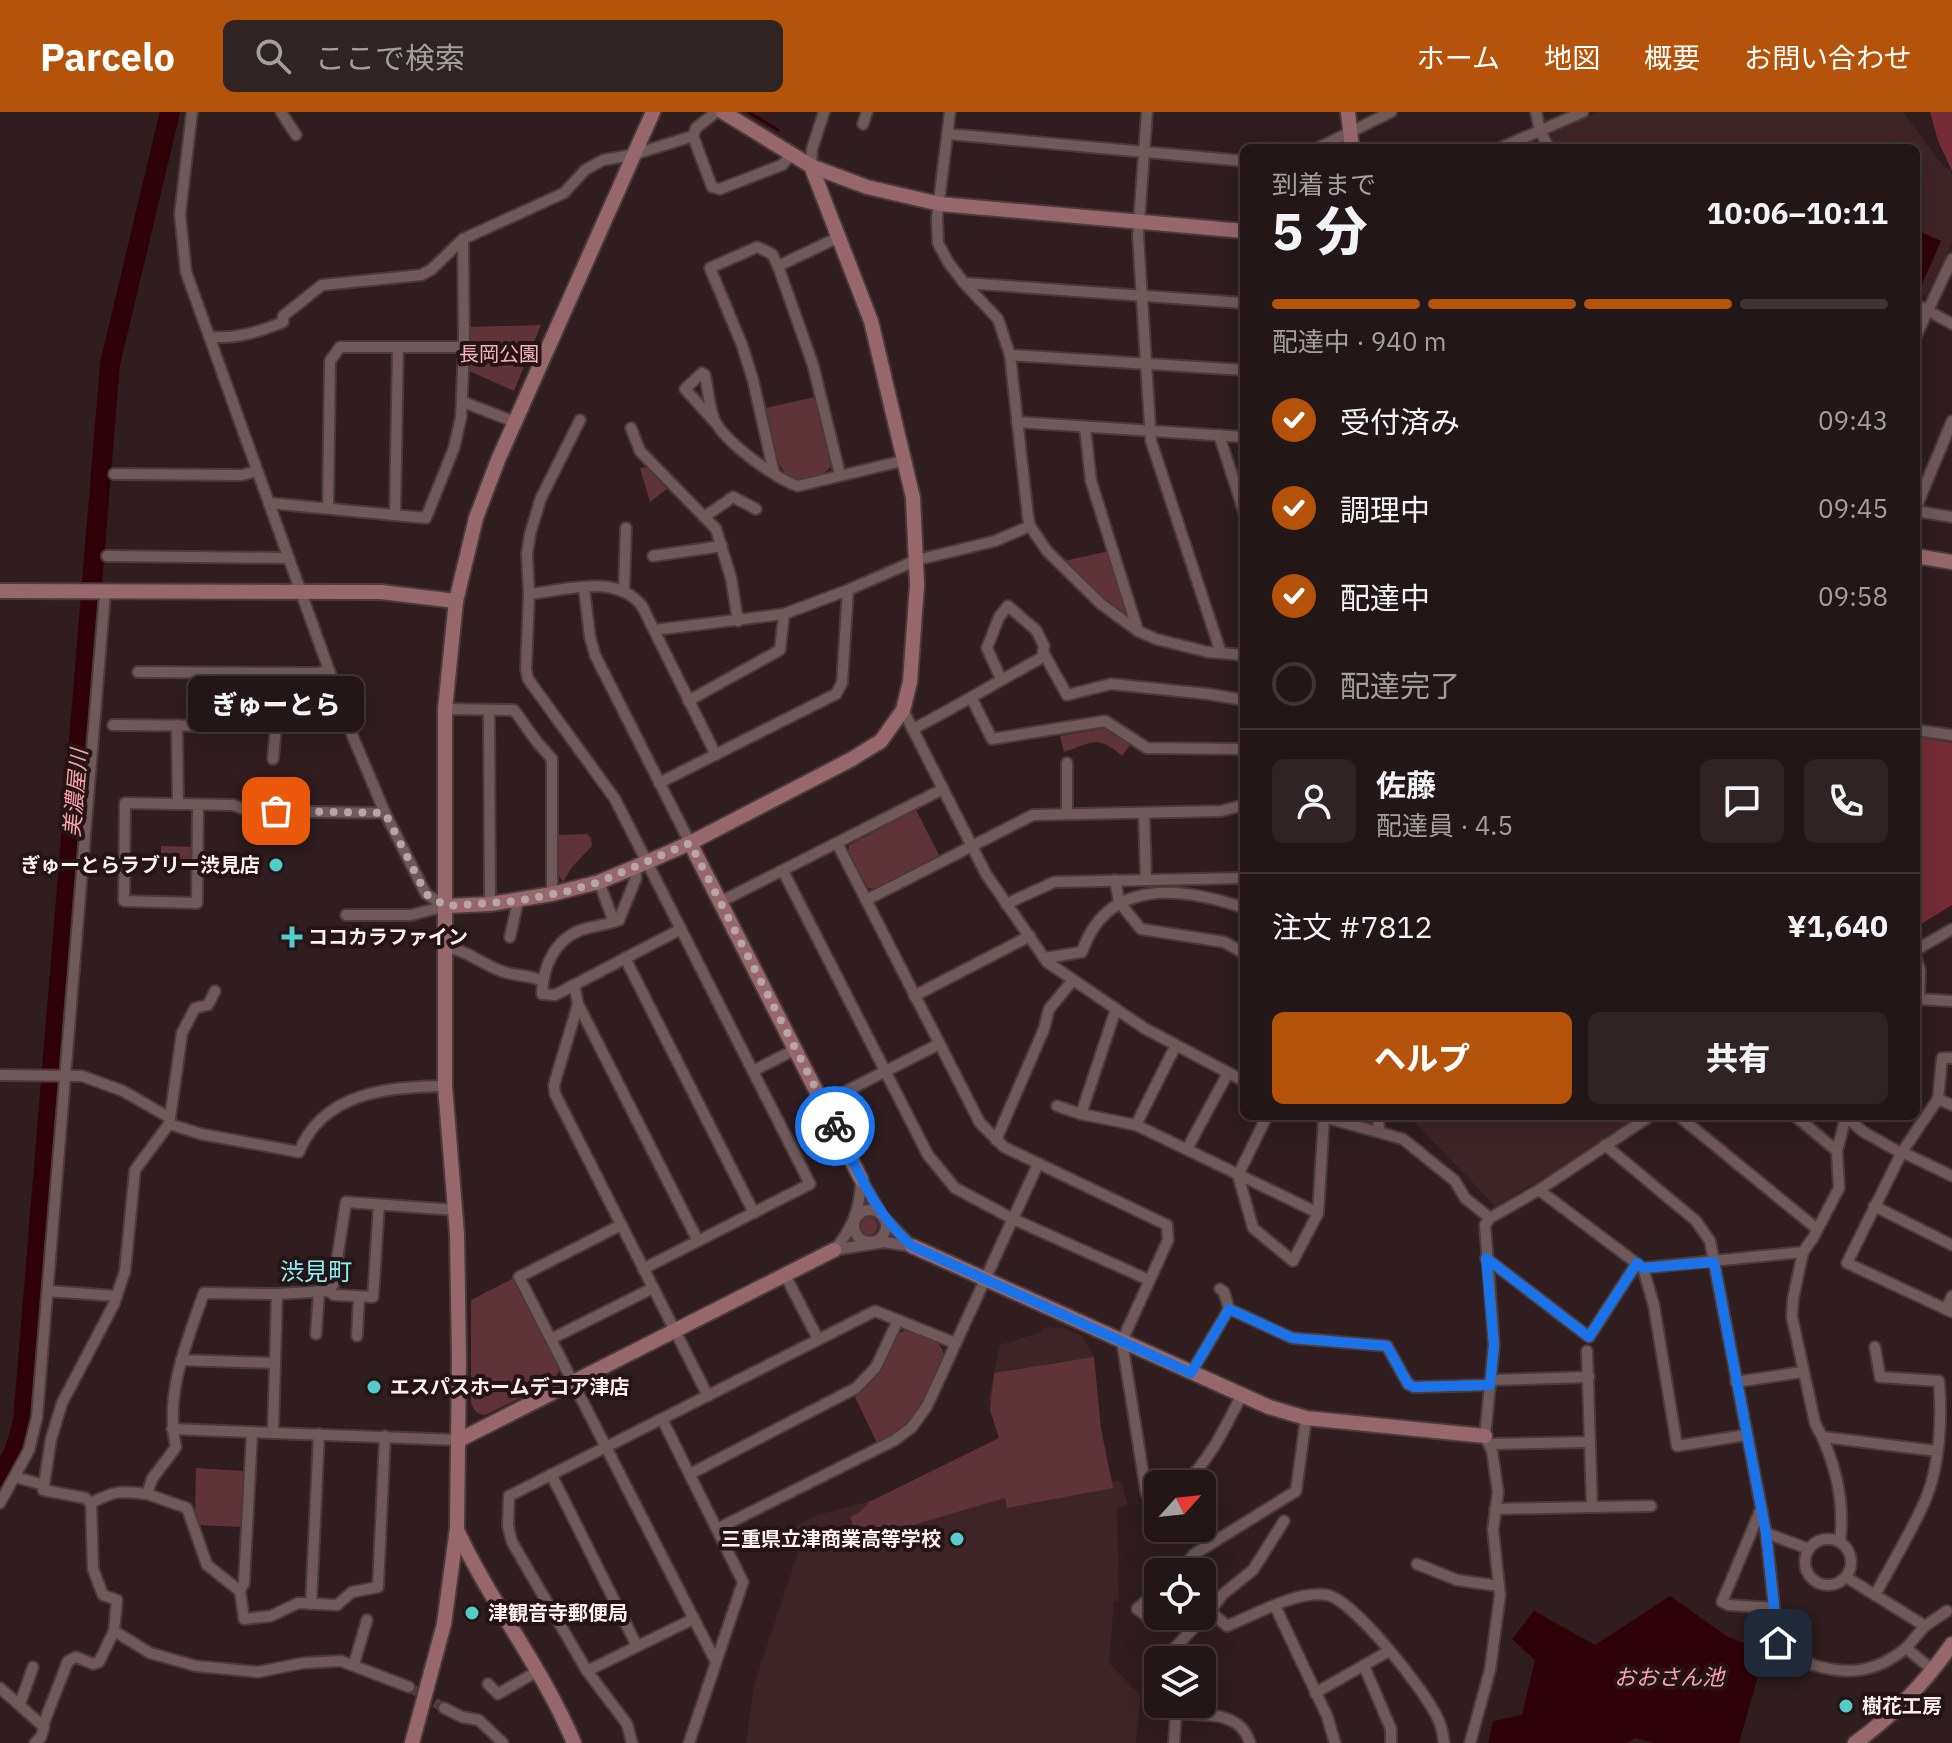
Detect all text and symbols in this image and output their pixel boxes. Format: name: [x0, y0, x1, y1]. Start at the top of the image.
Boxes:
search box: [223, 20, 783, 92]
text: Parcelo: [40, 32, 175, 81]
icon: search: [251, 34, 295, 78]
text: ここで検索: [315, 38, 465, 77]
text: ホーム: [1417, 39, 1500, 76]
text: 地図: [1544, 39, 1600, 76]
text: 概要: [1644, 39, 1700, 76]
text: お問い合わせ: [1744, 39, 1912, 76]
text: 到着まで: [1272, 167, 1376, 201]
text: 10:06–10:11: [1707, 193, 1888, 232]
text: 5 分: [1272, 197, 1367, 264]
text: 配達中 · 940 m: [1272, 324, 1446, 358]
park label: 長岡公園: [459, 340, 539, 367]
icon: check: [1272, 398, 1316, 442]
text: 受付済み: [1340, 402, 1460, 441]
text: 09:43: [1818, 403, 1888, 437]
icon: check: [1272, 486, 1316, 530]
text: 調理中: [1340, 490, 1430, 529]
text: 09:45: [1818, 491, 1888, 525]
icon: check: [1272, 574, 1316, 618]
text: 配達中: [1340, 578, 1430, 617]
text: 09:58: [1818, 579, 1888, 613]
text: 配達完了: [1340, 666, 1460, 705]
callout: ぎゅーとら: [188, 675, 364, 731]
text: ぎゅーとら: [211, 687, 341, 721]
water label: 美濃屋川: [56, 746, 93, 838]
button: person: [1272, 759, 1356, 843]
button: chat: [1700, 759, 1784, 843]
button: phone: [1804, 759, 1888, 843]
text: 佐藤: [1376, 765, 1436, 804]
pin: [242, 777, 310, 845]
icon: bag: [254, 789, 298, 833]
text: 配達員 · 4.5: [1376, 808, 1513, 842]
place label: ぎゅーとらラブリー渋見店: [21, 851, 260, 878]
marker: ぎゅーとらラブリー渋見店: [267, 856, 285, 874]
text: ¥1,640: [1787, 906, 1888, 945]
text: 注文 #7812: [1272, 907, 1432, 946]
place label: ココカラファイン: [308, 923, 468, 950]
marker: ココカラファイン: [283, 928, 301, 946]
button: ヘルプ: [1272, 1012, 1572, 1104]
button: 共有: [1588, 1012, 1888, 1104]
courier: [795, 1086, 875, 1166]
icon: bike: [813, 1104, 857, 1148]
district label: 渋見町: [280, 1255, 352, 1287]
place label: エスパスホームデコア津店: [390, 1373, 629, 1400]
marker: エスパスホームデコア津店: [365, 1378, 383, 1396]
north arrow: [1144, 1470, 1216, 1542]
map controls: [1144, 1470, 1216, 1718]
place label: 三重県立津商業高等学校: [721, 1525, 941, 1552]
marker: 三重県立津商業高等学校: [948, 1530, 966, 1548]
button: locate: [1144, 1558, 1216, 1630]
place label: 津観音寺郵便局: [488, 1599, 628, 1626]
marker: 津観音寺郵便局: [463, 1604, 481, 1622]
pin: [1744, 1609, 1812, 1677]
icon: home: [1756, 1621, 1800, 1665]
button: layers: [1144, 1646, 1216, 1718]
water label: おおさん池: [1614, 1662, 1726, 1691]
place label: 樹花工房: [1862, 1692, 1942, 1719]
marker: 樹花工房: [1837, 1697, 1855, 1715]

